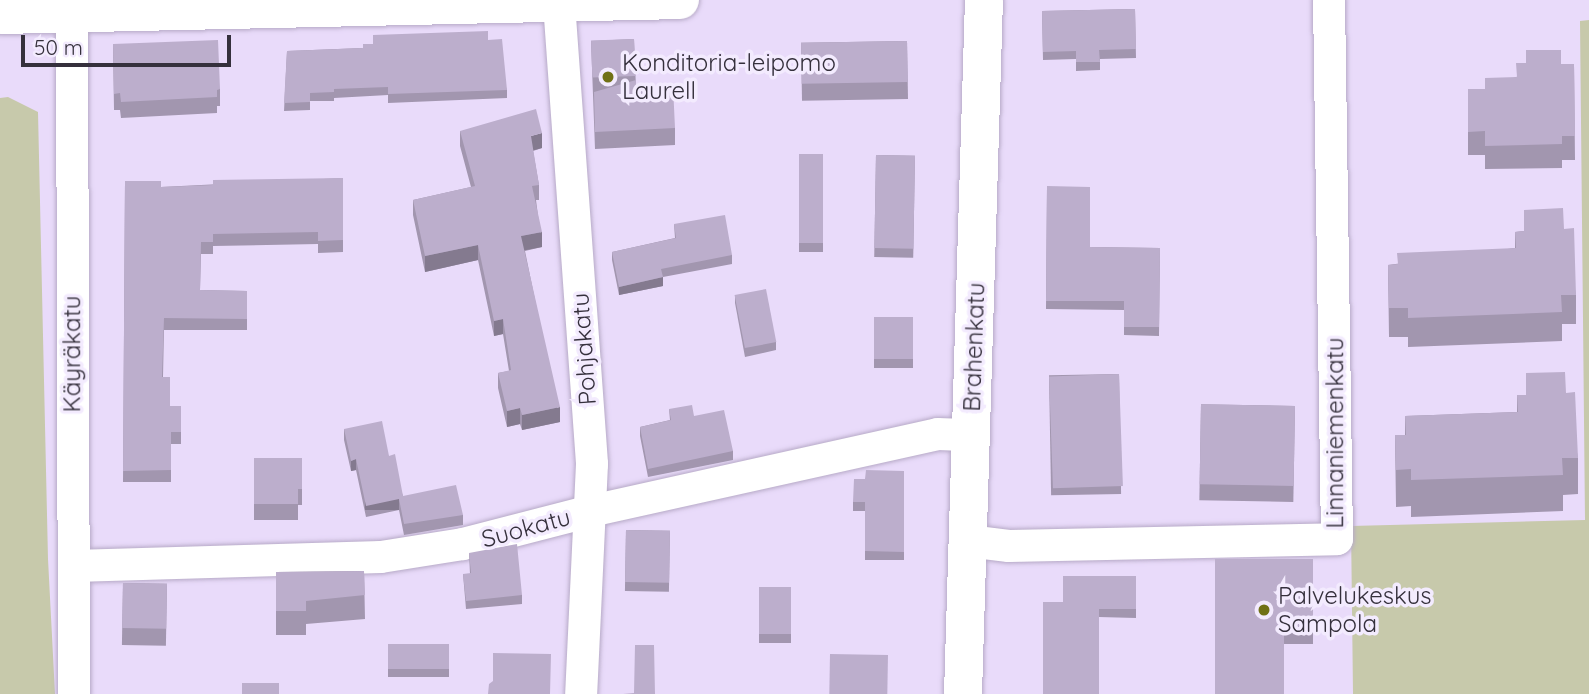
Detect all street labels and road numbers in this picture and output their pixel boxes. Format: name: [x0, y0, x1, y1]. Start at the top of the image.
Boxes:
street label: Brahenkatu: [957, 282, 991, 412]
street label: Pohjakatu: [566, 292, 602, 406]
street label: Käyräkatu: [58, 296, 86, 412]
street label: Linnaniemenkatu: [1321, 337, 1349, 529]
street label: Suokatu: [478, 502, 574, 554]

